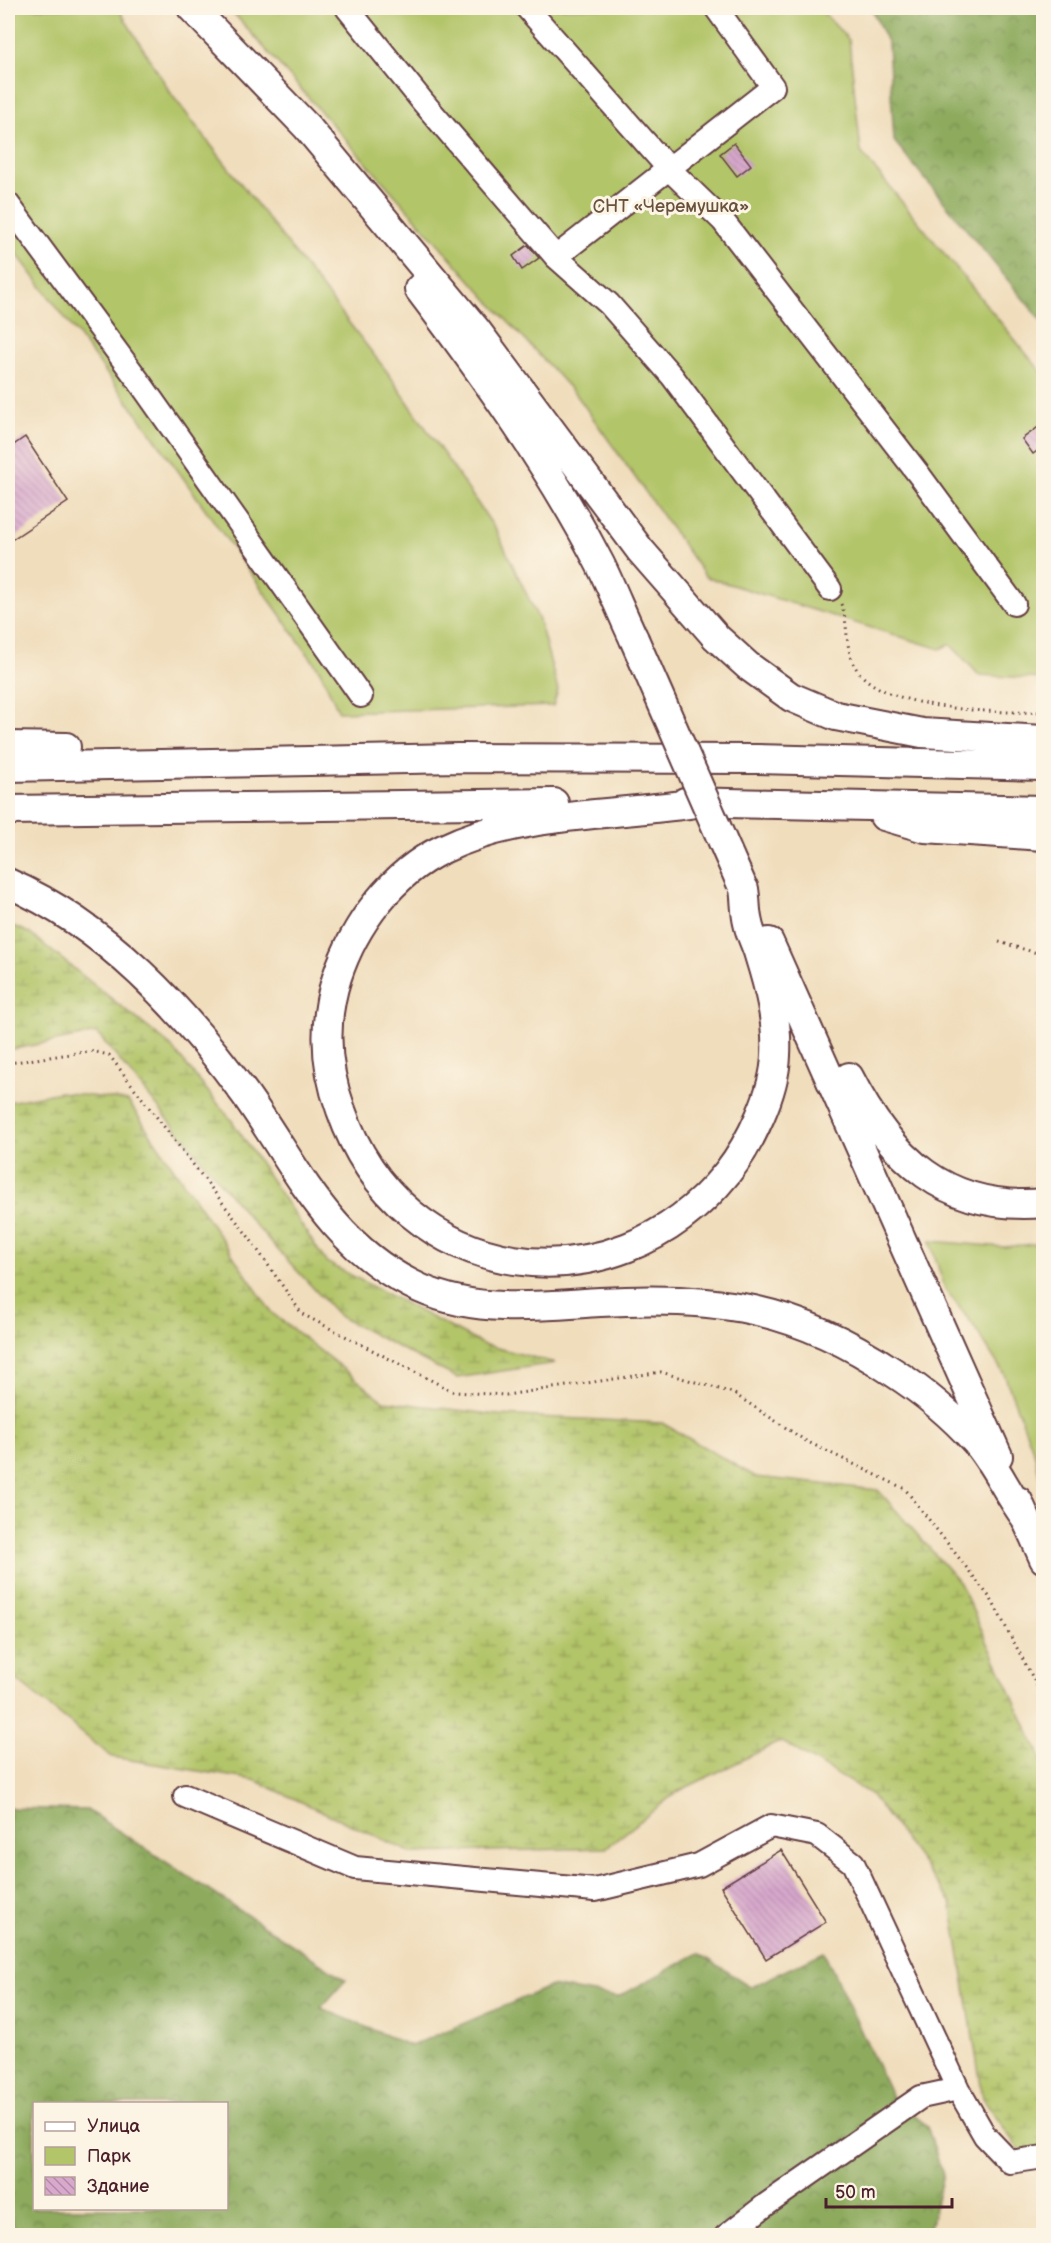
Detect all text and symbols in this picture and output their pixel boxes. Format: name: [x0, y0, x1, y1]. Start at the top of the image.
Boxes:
park label: СНТ «Черемушка»: [593, 196, 749, 217]
legend: [33, 2102, 228, 2210]
text: Улица: [87, 2116, 141, 2137]
text: Парк: [87, 2146, 131, 2167]
scale bar: [826, 2171, 952, 2209]
text: Здание: [87, 2176, 149, 2197]
text: 50 m: [835, 2182, 876, 2203]

